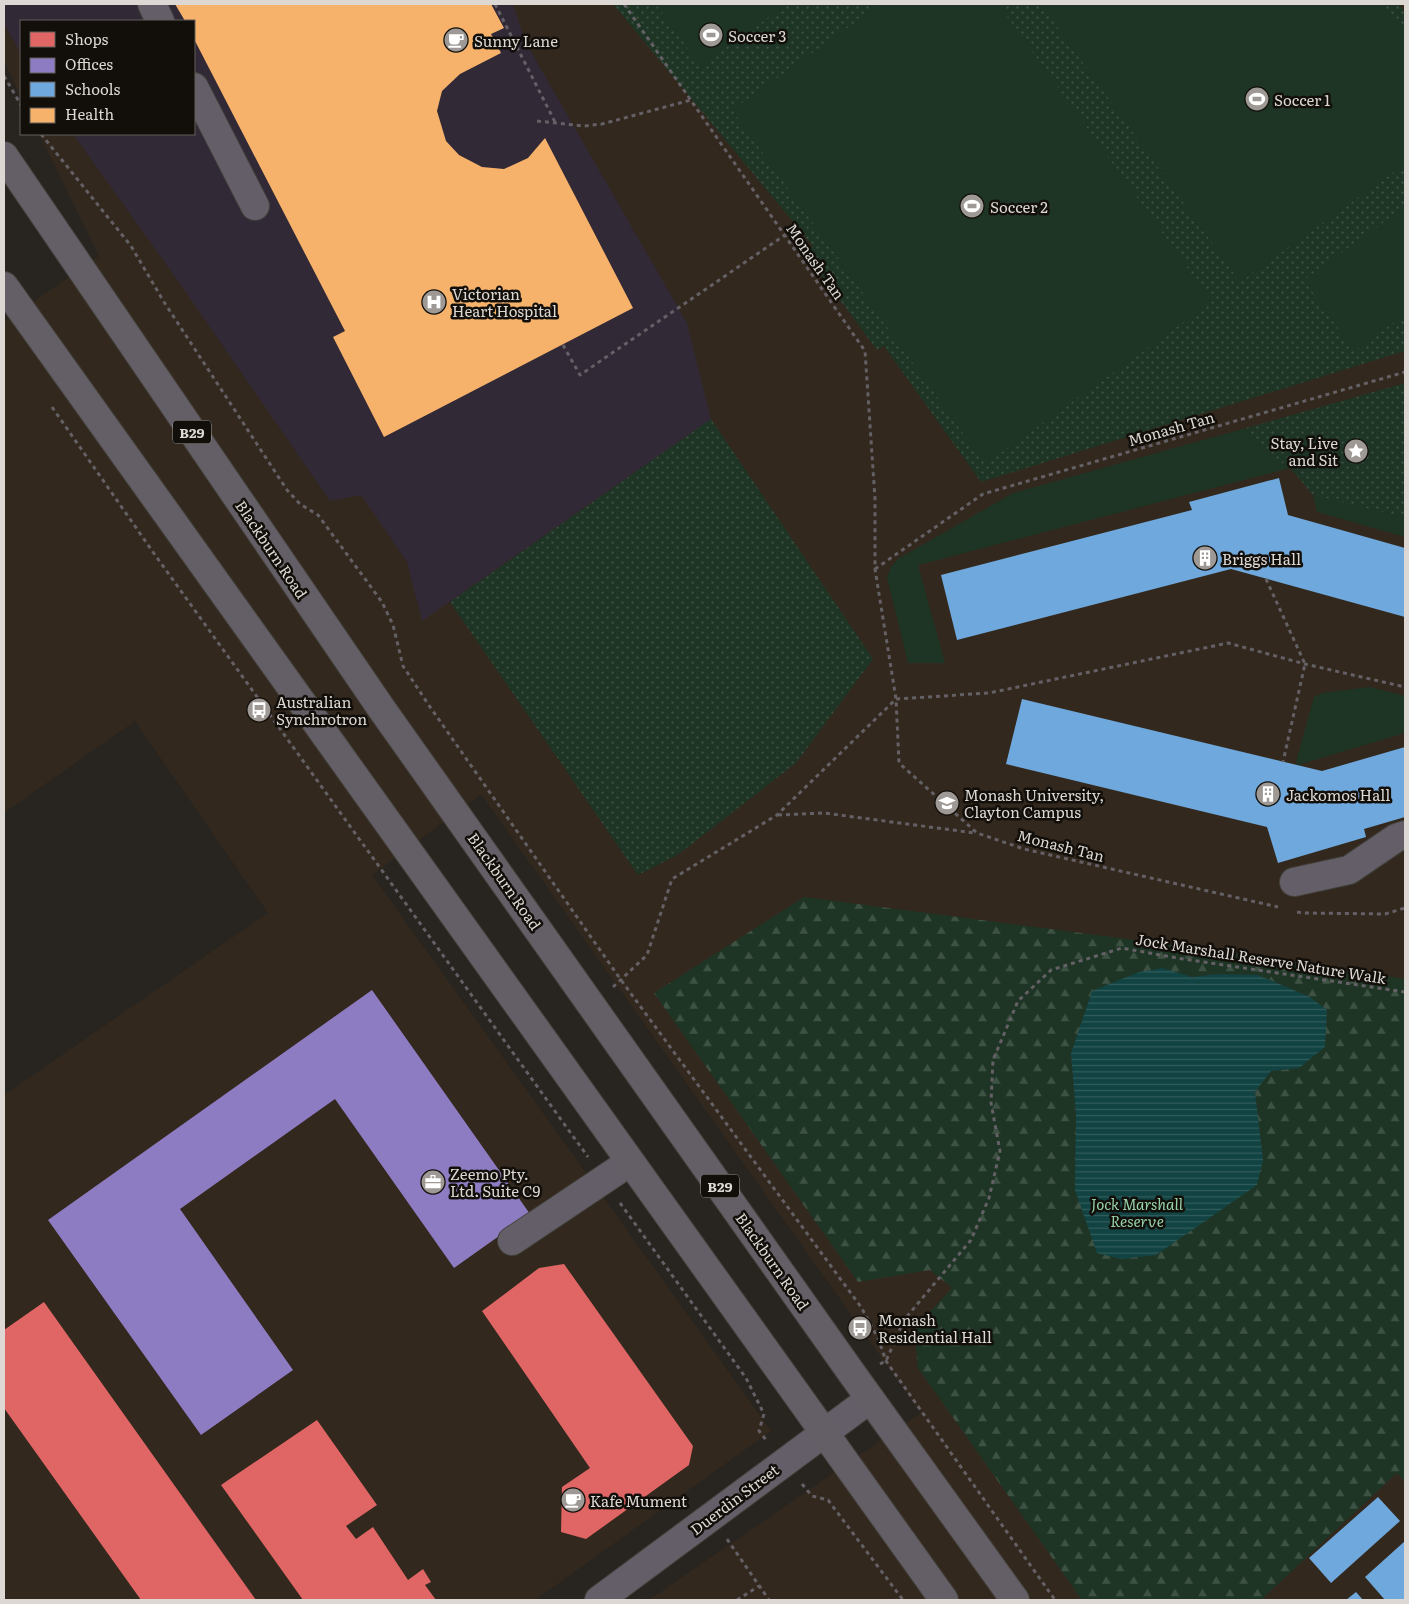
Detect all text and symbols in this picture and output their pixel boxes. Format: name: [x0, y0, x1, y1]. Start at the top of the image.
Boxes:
legend: [20, 20, 195, 135]
sports icon: Soccer 3: [698, 22, 724, 48]
place label: Soccer 3: [728, 24, 786, 47]
text: Shops: [65, 27, 108, 50]
cafe icon: Sunny Lane: [443, 27, 469, 53]
place label: Sunny Lane: [474, 29, 558, 52]
text: Offices: [65, 52, 113, 75]
text: Schools: [65, 77, 121, 100]
sports icon: Soccer 1: [1244, 86, 1270, 112]
place label: Soccer 1: [1274, 88, 1330, 111]
text: Health: [65, 102, 114, 125]
sports icon: Soccer 2: [959, 193, 985, 219]
place label: Soccer 2: [990, 195, 1048, 218]
street label: Monash Tan: [781, 218, 851, 304]
place label: Victorian Heart Hospital: [452, 282, 557, 322]
hospital icon: Victorian Heart Hospital: [421, 289, 447, 315]
street label: Monash Tan: [1125, 405, 1217, 451]
road number: B29: [173, 421, 211, 444]
place label: Stay, Live and Sit: [1270, 431, 1338, 471]
place icon: Stay, Live and Sit: [1343, 438, 1369, 464]
street label: Blackburn Road: [230, 495, 314, 603]
building icon: Briggs Hall: [1192, 545, 1218, 571]
place label: Briggs Hall: [1222, 547, 1301, 570]
place label: Australian Synchrotron: [276, 690, 367, 730]
bus stop icon: Australian Synchrotron: [246, 697, 272, 723]
building icon: Jackomos Hall: [1255, 781, 1281, 807]
place label: Monash University, Clayton Campus: [964, 783, 1104, 823]
place label: Jackomos Hall: [1286, 783, 1390, 806]
school or university icon: Monash University, Clayton Campus: [934, 790, 960, 816]
street label: Monash Tan: [1015, 823, 1107, 867]
street label: Blackburn Road: [463, 828, 547, 934]
street label: Jock Marshall Reserve Nature Walk: [1134, 927, 1389, 989]
place label: Zeemo Pty. Ltd. Suite C9: [450, 1162, 540, 1202]
office icon: Zeemo Pty. Ltd. Suite C9: [420, 1169, 446, 1195]
road number: B29: [701, 1174, 739, 1198]
park label: Jock Marshall Reserve: [1091, 1192, 1184, 1232]
street label: Blackburn Road: [731, 1208, 815, 1314]
place label: Monash Residential Hall: [878, 1308, 992, 1348]
bus stop icon: Monash Residential Hall: [847, 1315, 873, 1341]
street label: Duerdin Street: [685, 1458, 783, 1540]
cafe icon: Kafe Mument: [560, 1487, 586, 1513]
place label: Kafe Mument: [590, 1489, 687, 1512]

